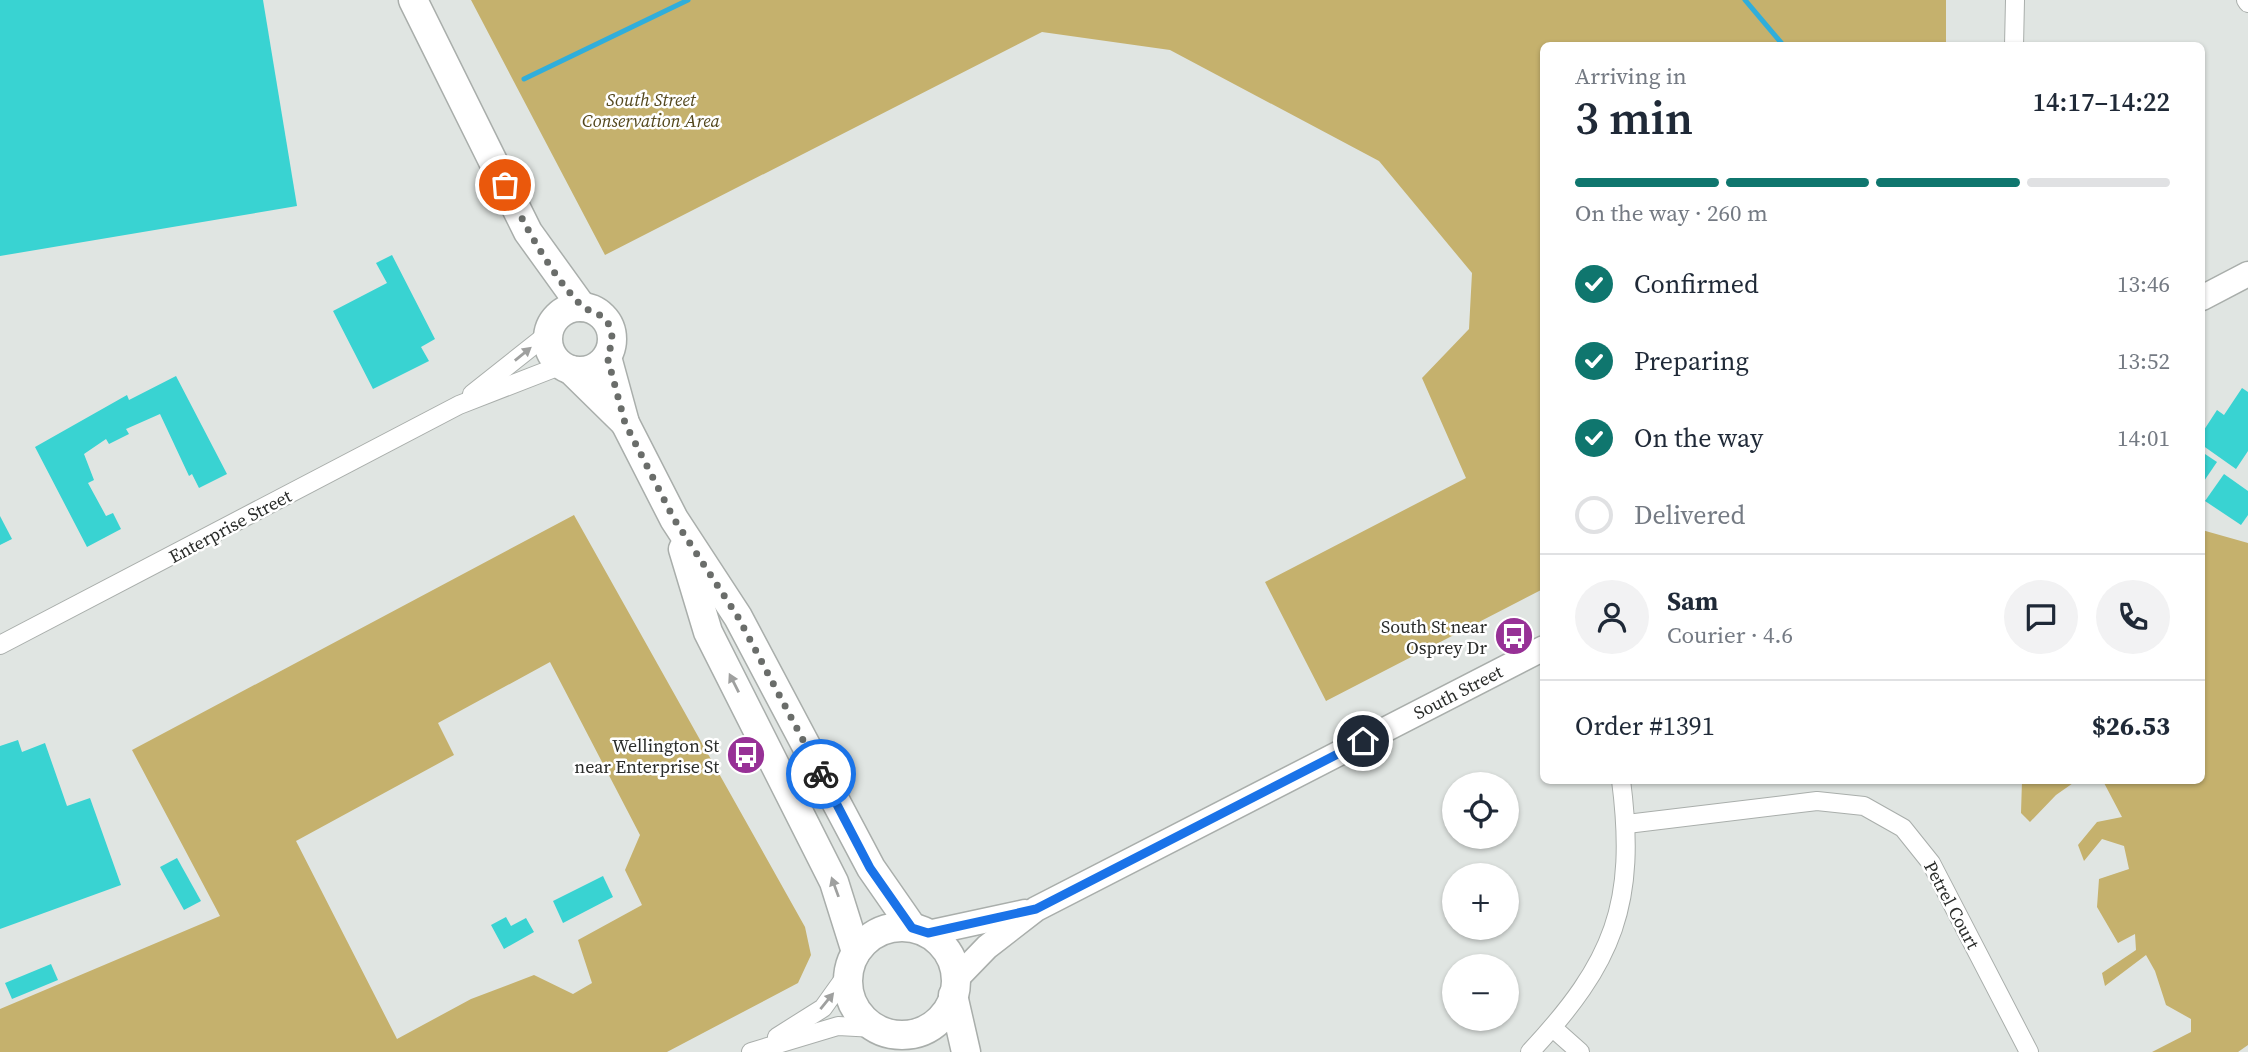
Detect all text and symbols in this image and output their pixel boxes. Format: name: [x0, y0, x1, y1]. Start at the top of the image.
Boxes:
text: Arriving in: [1575, 60, 1687, 92]
text: 14:17–14:22: [2033, 84, 2170, 120]
text: 3 min: [1575, 86, 1693, 149]
park label: South Street Conservation Area: [582, 87, 721, 133]
pin: [475, 155, 535, 215]
icon: bag: [486, 166, 524, 204]
text: On the way · 260 m: [1575, 197, 1768, 229]
icon: check: [1575, 265, 1613, 303]
text: Confirmed: [1634, 266, 1759, 302]
text: 13:46: [2117, 268, 2170, 300]
icon: check: [1575, 342, 1613, 380]
text: Preparing: [1634, 343, 1749, 379]
text: 13:52: [2117, 345, 2170, 377]
one-way arrow: [514, 347, 531, 362]
icon: check: [1575, 419, 1613, 457]
text: On the way: [1634, 420, 1763, 456]
text: 14:01: [2117, 422, 2170, 454]
street label: Enterprise Street: [164, 483, 296, 569]
text: Delivered: [1634, 497, 1745, 533]
button: person: [1575, 580, 1649, 654]
button: chat: [2004, 580, 2078, 654]
button: phone: [2096, 580, 2170, 654]
text: Sam: [1667, 583, 1718, 619]
place label: South St near Osprey Dr: [1381, 614, 1487, 660]
bus stop icon: South St near Osprey Dr: [1493, 615, 1535, 657]
text: Courier · 4.6: [1667, 619, 1793, 651]
street label: South Street: [1409, 659, 1507, 725]
one-way arrow: [728, 673, 739, 693]
text: Order #1391: [1575, 708, 1715, 744]
text: $26.53: [2092, 708, 2170, 744]
pin: [1333, 711, 1393, 771]
icon: home: [1344, 722, 1382, 760]
place label: Wellington St near Enterprise St: [574, 733, 719, 779]
bus stop icon: Wellington St near Enterprise St: [725, 734, 767, 776]
courier: [786, 739, 856, 809]
icon: bike: [802, 755, 840, 793]
map controls: [1442, 772, 1519, 1031]
button: locate: [1442, 772, 1519, 849]
street label: Petrel Court: [1918, 856, 1986, 954]
button: +: [1442, 863, 1519, 940]
one-way arrow: [829, 877, 840, 898]
button: −: [1442, 954, 1519, 1031]
one-way arrow: [820, 992, 835, 1010]

